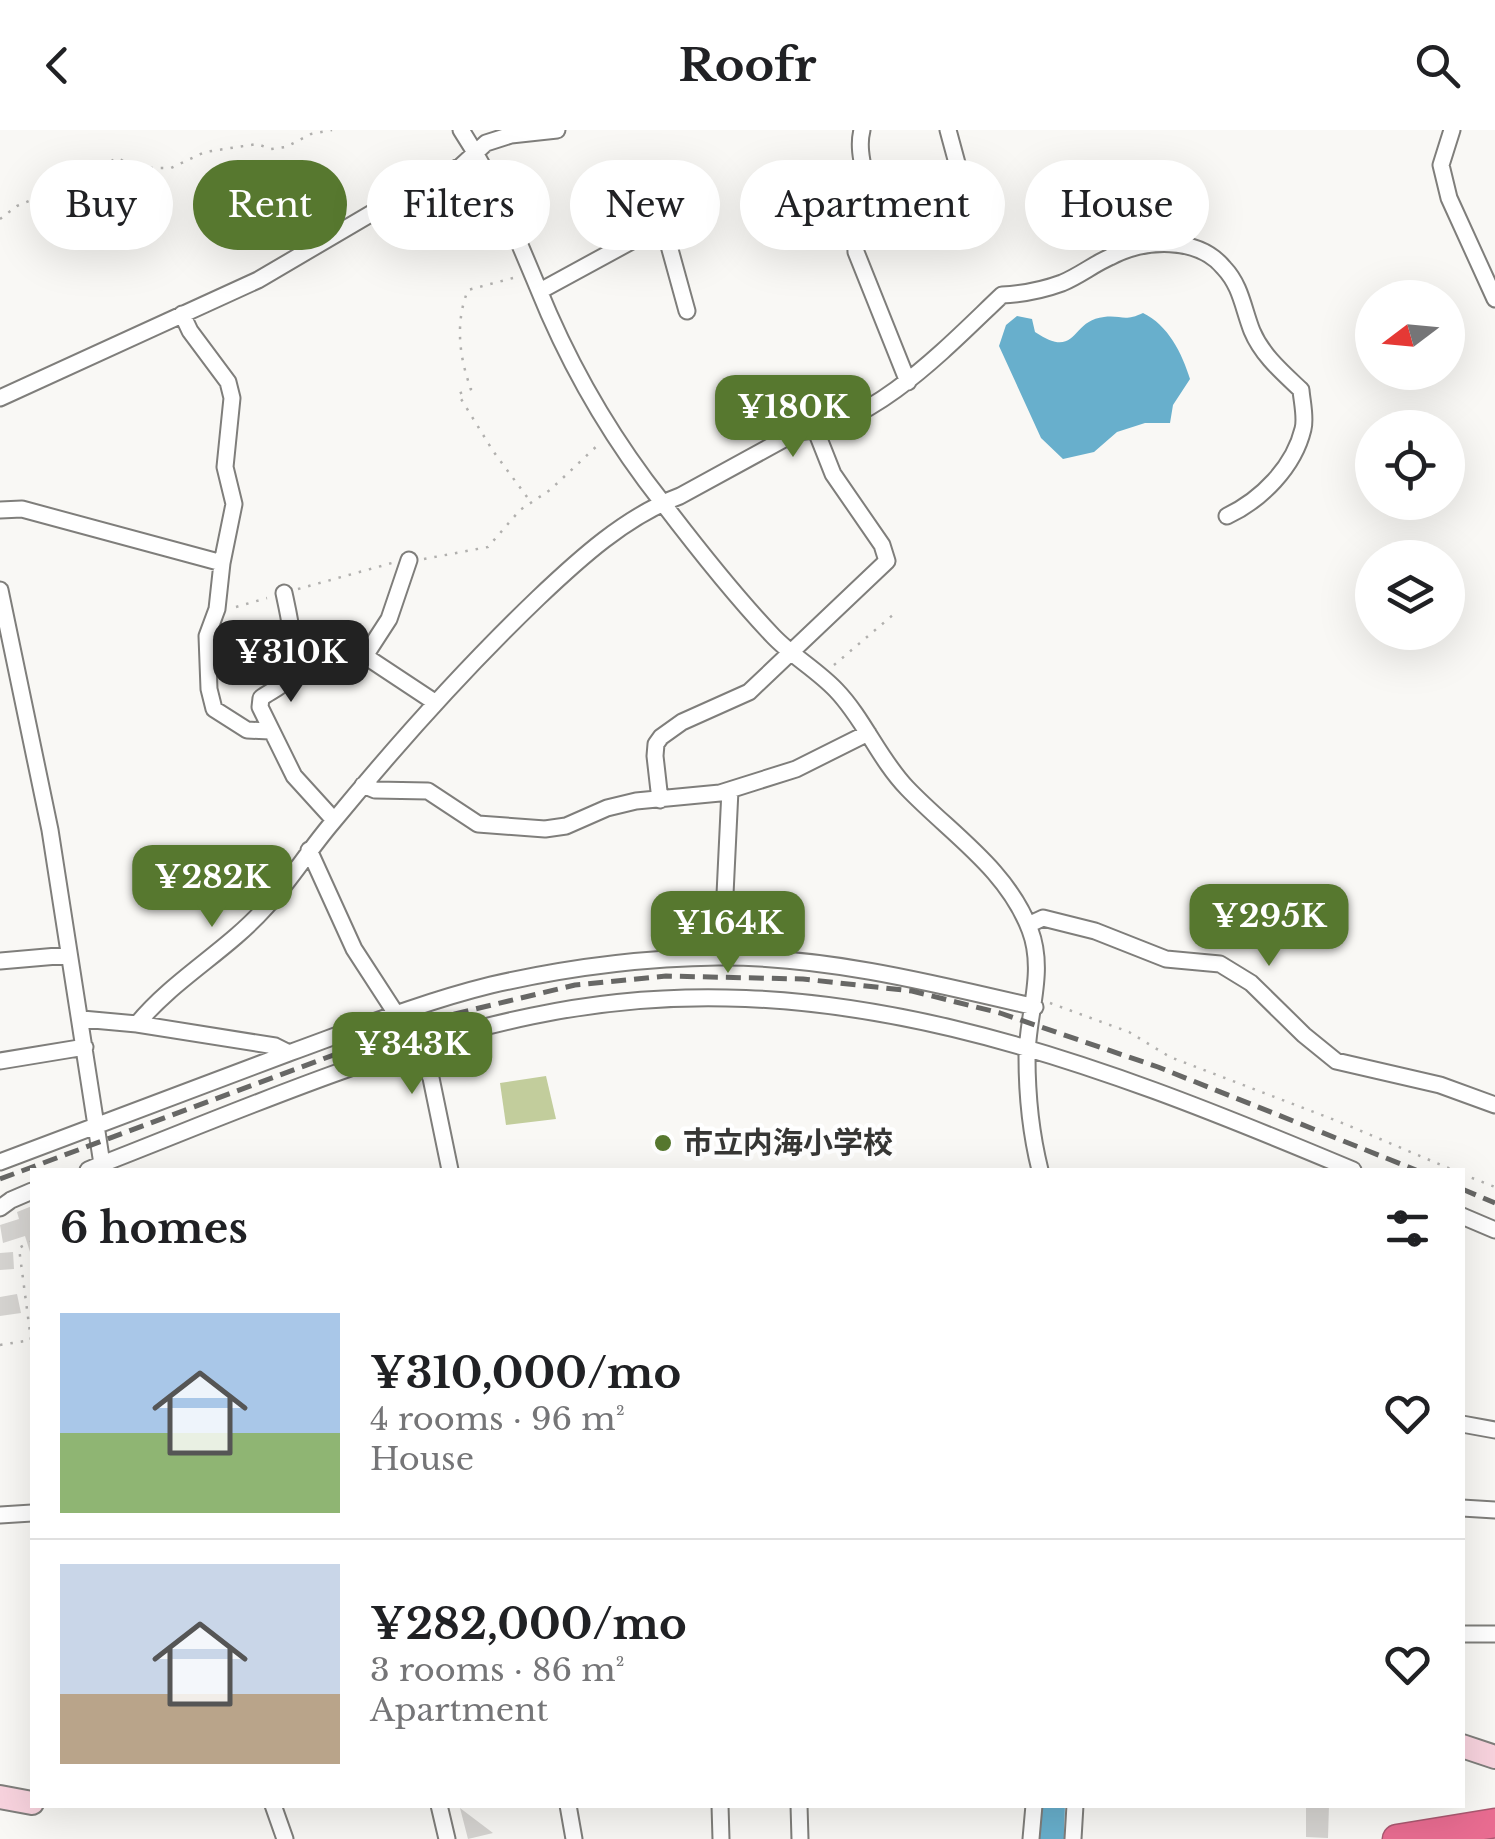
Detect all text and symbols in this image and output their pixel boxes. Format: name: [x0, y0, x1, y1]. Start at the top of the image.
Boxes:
text: Roofr: [678, 37, 817, 93]
icon: back: [30, 38, 85, 93]
icon: search: [1410, 38, 1465, 93]
chip: Buy: [30, 160, 173, 250]
chip: Rent: [193, 160, 347, 250]
chip: Filters: [367, 160, 550, 250]
chip: New: [570, 160, 720, 250]
chip: Apartment: [740, 160, 1005, 250]
chip: House: [1025, 160, 1209, 250]
north arrow: [1355, 280, 1465, 390]
map controls: [1355, 280, 1465, 650]
pin: ¥180K: [723, 375, 863, 460]
text: ¥180K: [737, 387, 849, 427]
button: locate: [1355, 410, 1465, 520]
button: layers: [1355, 540, 1465, 650]
pin: ¥310K: [221, 620, 361, 705]
text: ¥310K: [235, 632, 347, 672]
pin: ¥282K: [142, 845, 282, 930]
text: ¥282K: [154, 857, 270, 897]
pin: ¥295K: [1199, 884, 1339, 969]
pin: ¥164K: [658, 891, 798, 976]
text: ¥295K: [1212, 896, 1326, 936]
text: ¥164K: [673, 903, 783, 943]
pin: ¥343K: [342, 1012, 482, 1097]
text: ¥343K: [354, 1024, 470, 1064]
place label: 市立内海小学校: [683, 1124, 893, 1161]
marker: 市立内海小学校: [652, 1132, 674, 1154]
icon: filters: [1380, 1201, 1435, 1256]
text: 6 homes: [60, 1202, 248, 1254]
text: ¥310,000/mo: [370, 1347, 681, 1399]
icon: home: [140, 1353, 260, 1473]
icon: heart: [1380, 1386, 1435, 1441]
text: 4 rooms · 96 m²: [370, 1399, 625, 1439]
text: House: [370, 1439, 474, 1479]
text: ¥282,000/mo: [370, 1598, 687, 1650]
icon: home: [140, 1604, 260, 1724]
icon: heart: [1380, 1637, 1435, 1692]
text: 3 rooms · 86 m²: [370, 1650, 625, 1690]
text: Apartment: [370, 1690, 548, 1730]

